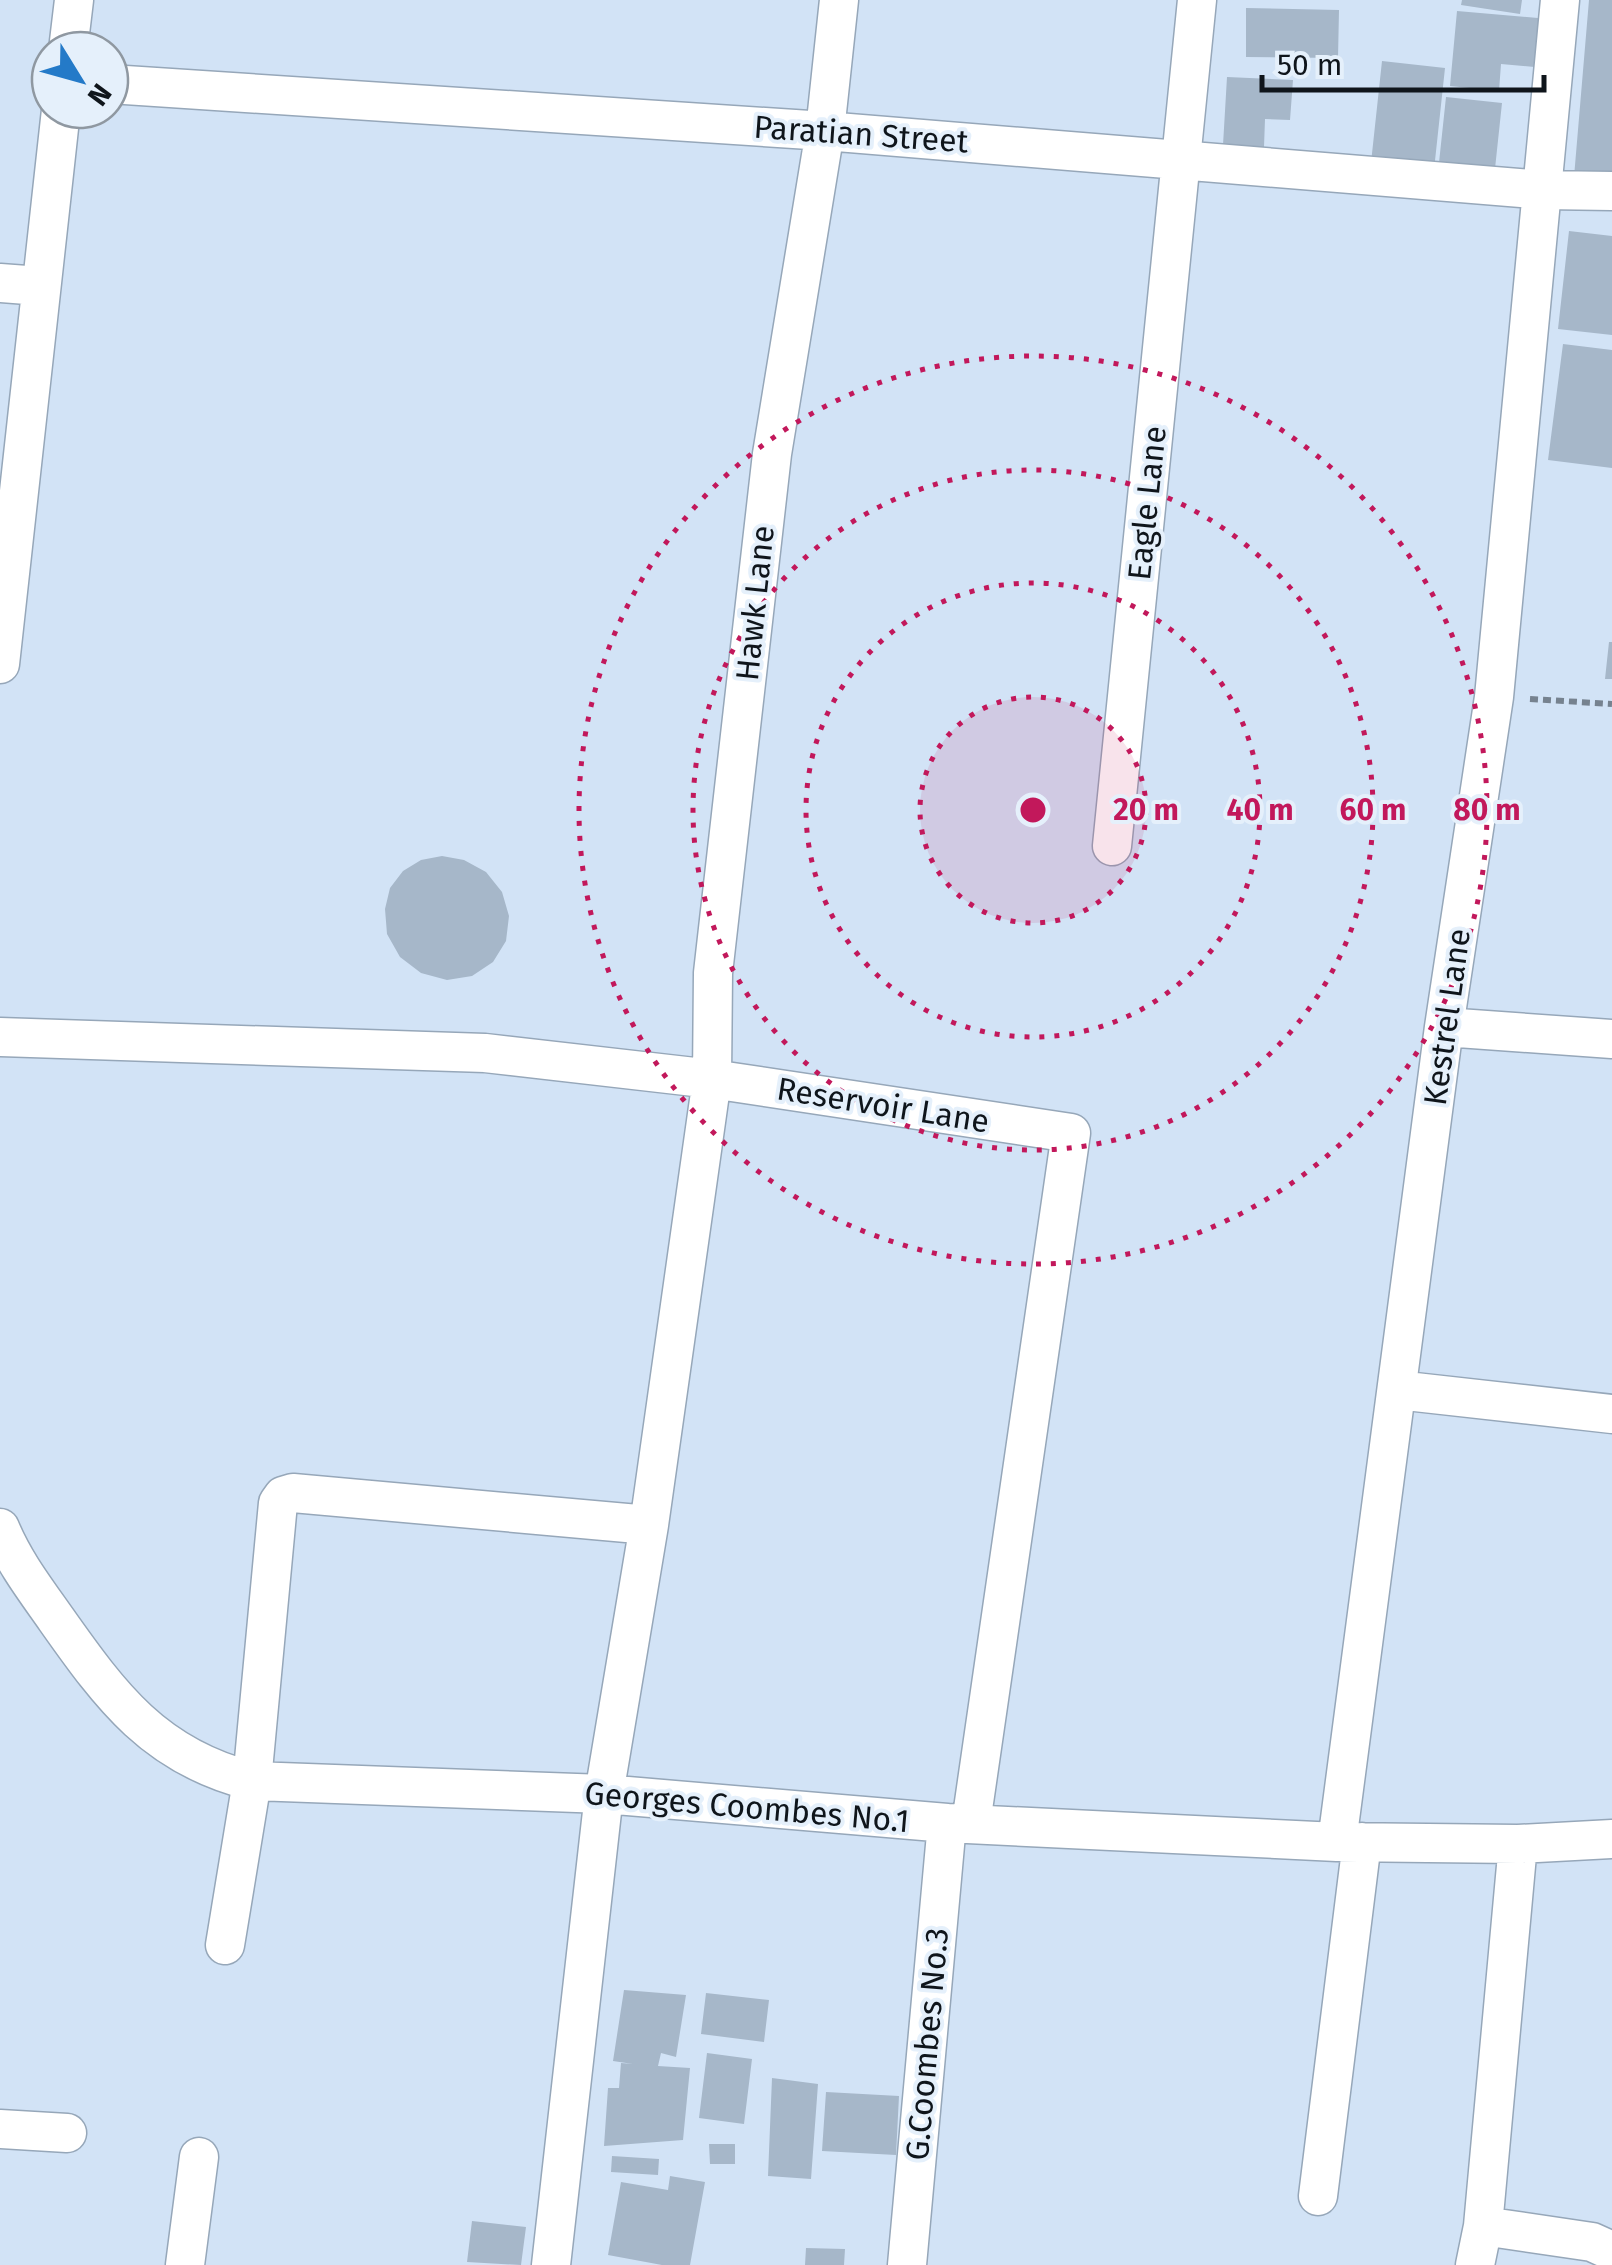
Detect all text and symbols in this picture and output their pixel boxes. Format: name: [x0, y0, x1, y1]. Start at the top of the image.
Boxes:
north arrow: [30, 30, 130, 130]
scale bar: [1262, 30, 1544, 92]
text: 50 m: [1277, 47, 1342, 83]
text: N: [81, 77, 118, 112]
street label: Paratian Street: [752, 108, 970, 160]
street label: Eagle Lane: [1120, 424, 1174, 582]
street label: Hawk Lane: [728, 523, 782, 683]
centre of rings: [1015, 792, 1051, 828]
text: 20 m: [1113, 792, 1179, 828]
text: 40 m: [1227, 792, 1293, 828]
text: 60 m: [1340, 792, 1406, 828]
text: 80 m: [1453, 792, 1521, 828]
street label: Kestrel Lane: [1416, 926, 1478, 1108]
street label: Reservoir Lane: [774, 1069, 992, 1141]
street label: Georges Coombes No.1: [583, 1774, 911, 1840]
street label: G.Coombes No.3: [898, 1926, 956, 2162]

